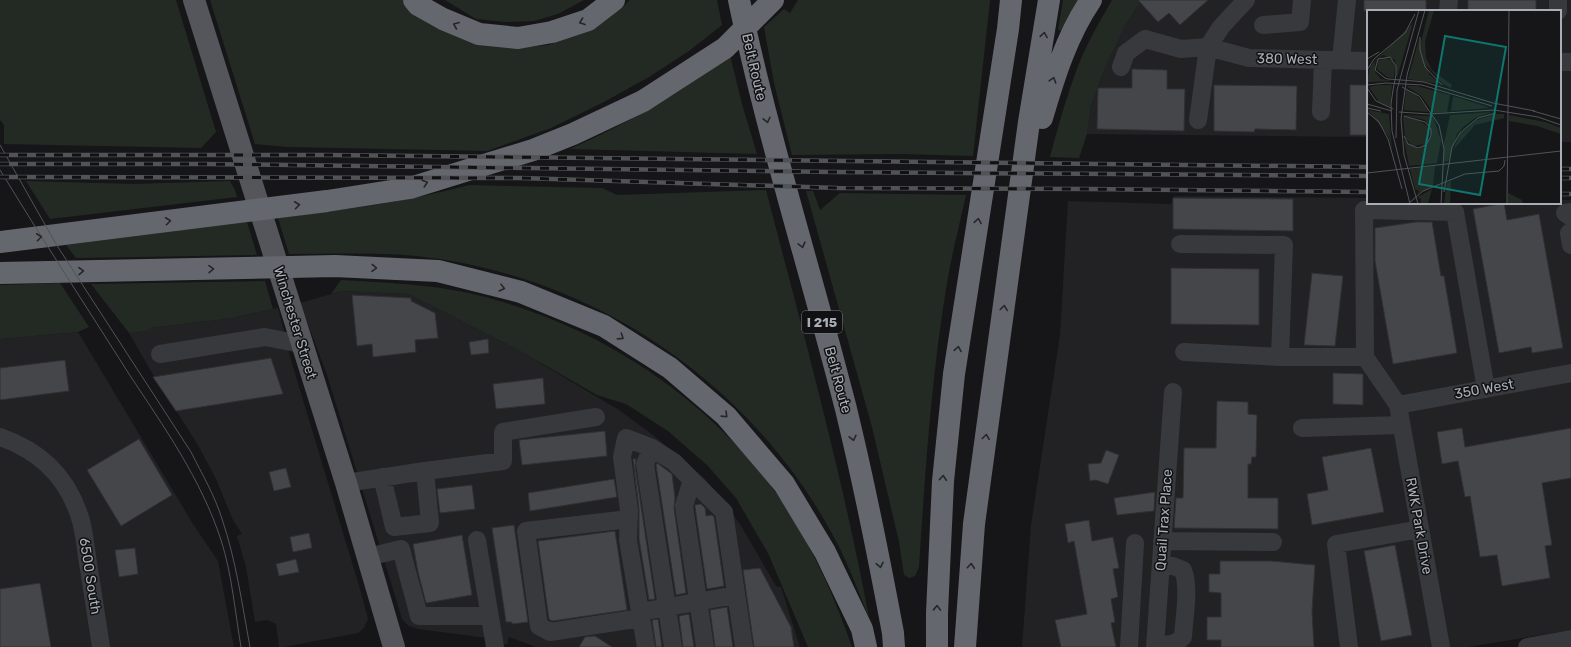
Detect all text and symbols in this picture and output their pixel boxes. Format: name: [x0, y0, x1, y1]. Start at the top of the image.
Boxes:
inset map: [1367, 10, 1561, 204]
one-way arrow: [579, 17, 586, 25]
one-way arrow: [453, 22, 461, 30]
street label: Belt Route: [738, 32, 770, 102]
one-way arrow: [1039, 32, 1048, 38]
street label: 380 West: [1256, 50, 1318, 68]
one-way arrow: [1048, 76, 1057, 83]
one-way arrow: [762, 117, 770, 123]
one-way arrow: [421, 179, 428, 188]
one-way arrow: [294, 201, 300, 210]
one-way arrow: [165, 217, 171, 226]
one-way arrow: [973, 217, 982, 224]
one-way arrow: [36, 233, 42, 242]
one-way arrow: [797, 242, 805, 248]
one-way arrow: [371, 264, 377, 273]
one-way arrow: [208, 265, 214, 273]
street label: Winchester Street: [270, 265, 320, 382]
one-way arrow: [78, 267, 84, 275]
one-way arrow: [498, 283, 505, 291]
one-way arrow: [999, 305, 1008, 311]
road number: I 215: [802, 311, 842, 333]
one-way arrow: [617, 332, 624, 340]
street label: Belt Route: [821, 345, 855, 415]
one-way arrow: [953, 346, 962, 352]
street label: 350 West: [1453, 375, 1516, 403]
one-way arrow: [720, 410, 728, 418]
one-way arrow: [981, 434, 990, 440]
one-way arrow: [848, 435, 856, 442]
street label: Quail Trax Place: [1152, 468, 1176, 572]
one-way arrow: [939, 475, 948, 481]
street label: RWK Park Drive: [1402, 476, 1436, 576]
street label: 6500 South: [76, 537, 104, 615]
one-way arrow: [875, 562, 884, 569]
one-way arrow: [966, 563, 975, 569]
one-way arrow: [933, 605, 941, 611]

